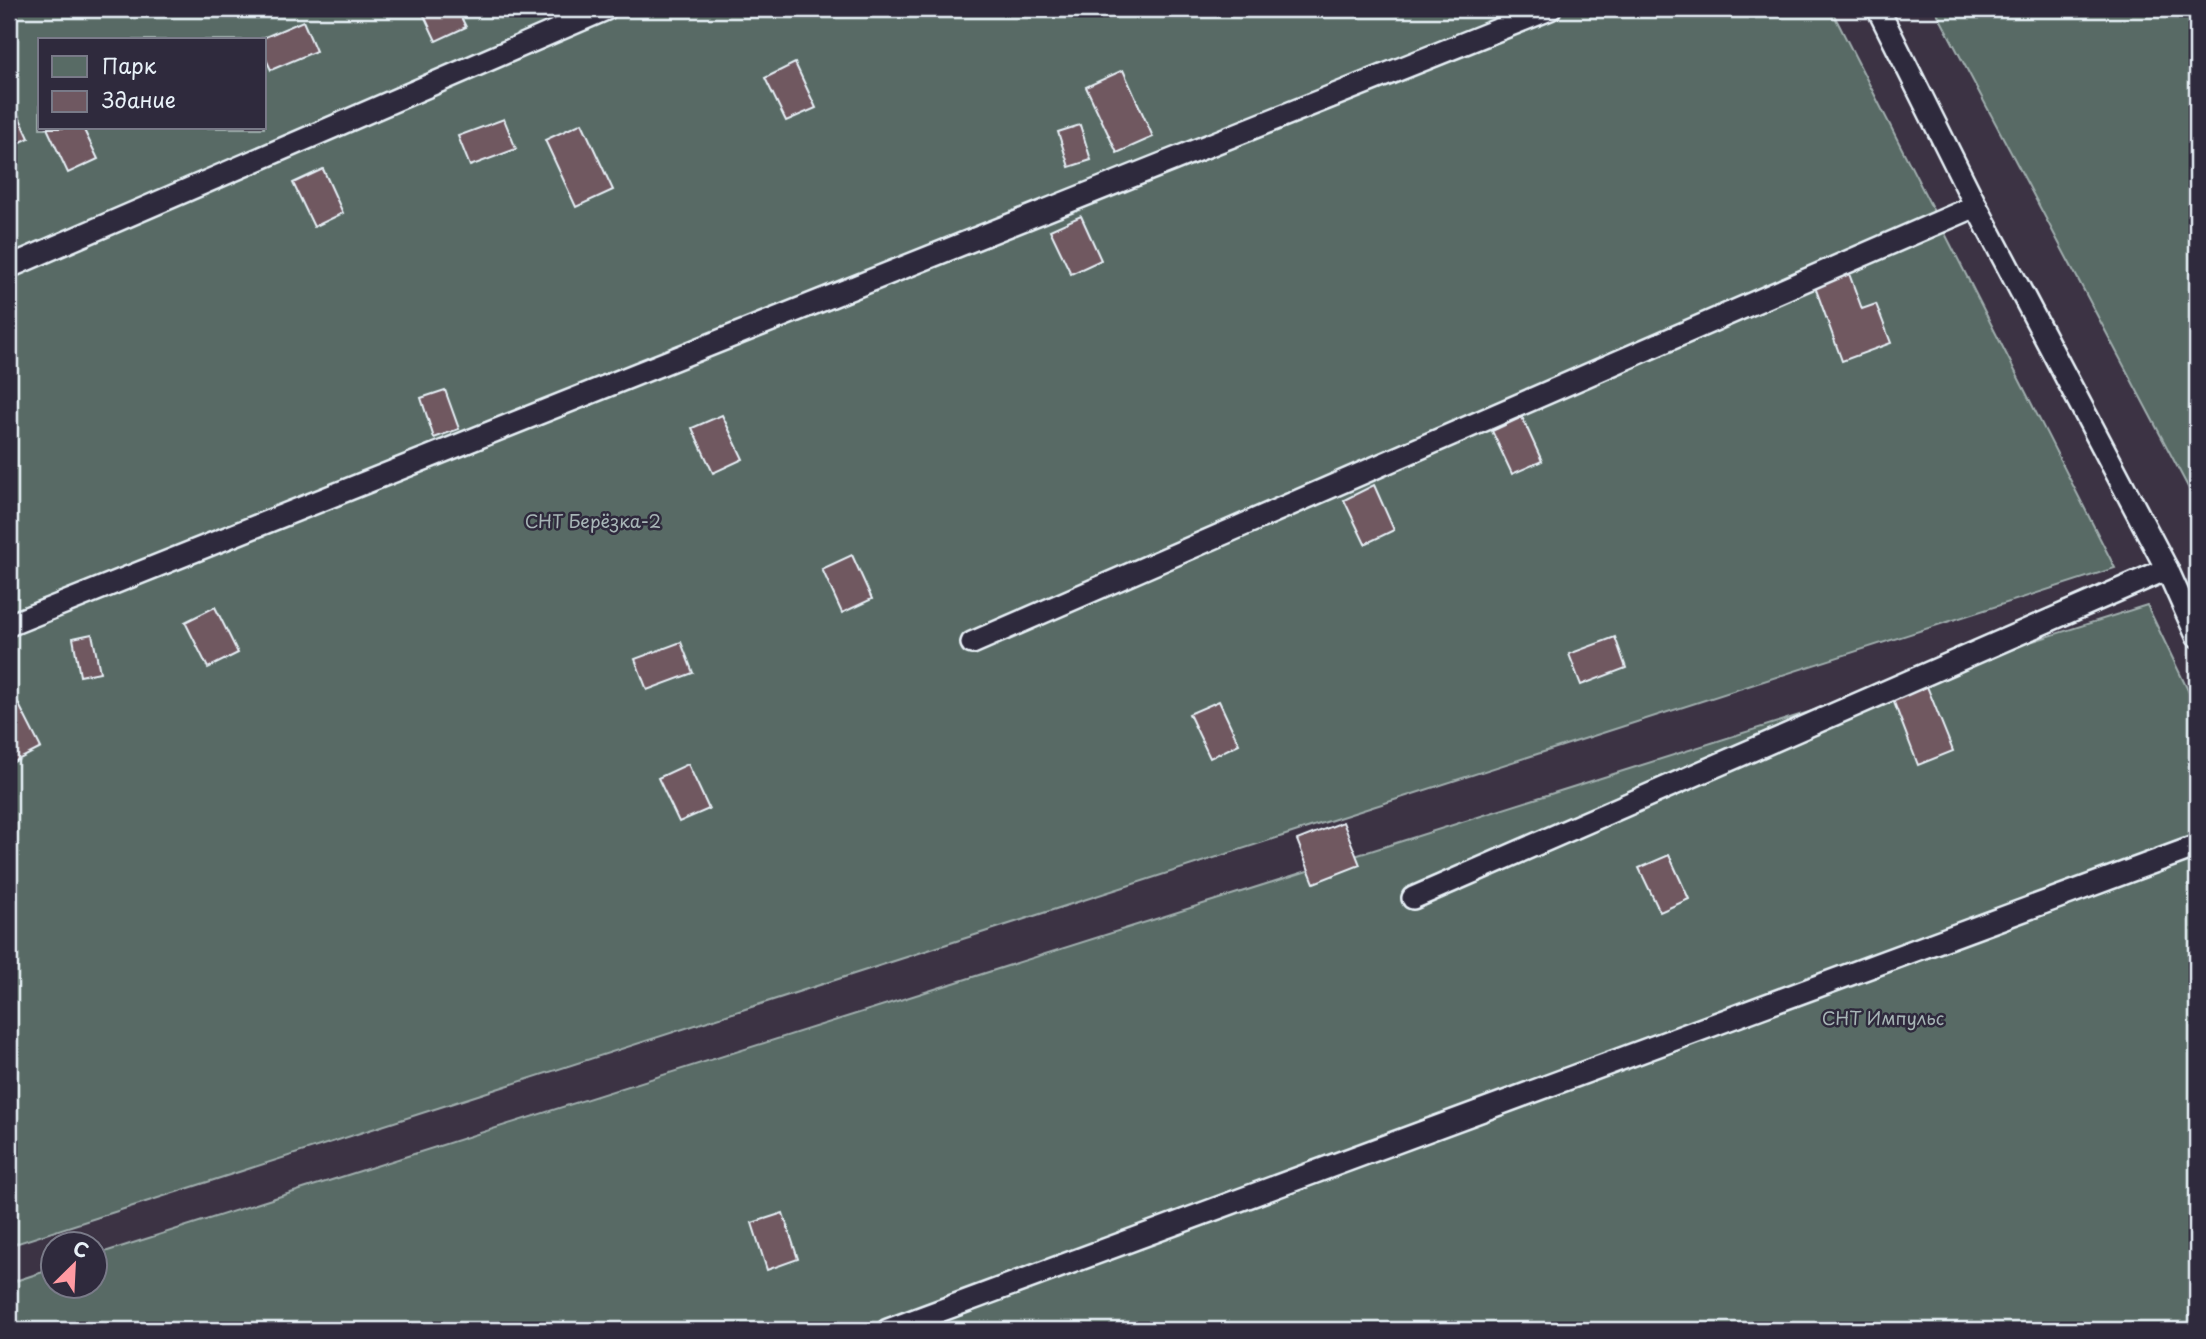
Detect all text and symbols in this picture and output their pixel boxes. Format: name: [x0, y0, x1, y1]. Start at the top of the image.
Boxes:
legend: [38, 38, 266, 130]
text: Парк: [102, 49, 157, 81]
text: Здание: [102, 83, 176, 115]
park label: СНТ Берёзка-2: [525, 507, 661, 534]
park label: СНТ Импульс: [1822, 1004, 1944, 1031]
north arrow: [38, 1230, 108, 1300]
text: С: [69, 1233, 94, 1264]

